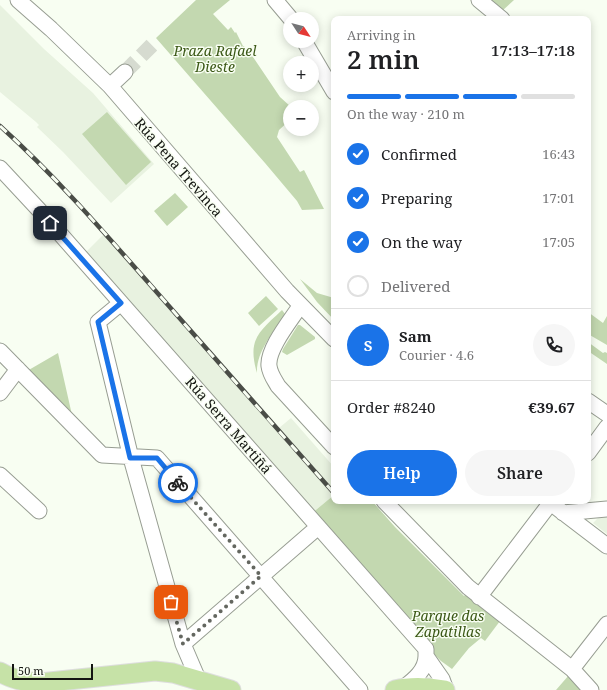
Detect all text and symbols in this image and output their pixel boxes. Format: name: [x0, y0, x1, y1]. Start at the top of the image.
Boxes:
north arrow: [283, 12, 319, 48]
map controls: [283, 12, 319, 136]
text: Arriving in: [347, 26, 416, 44]
text: 17:13–17:18: [491, 40, 575, 60]
park label: Praza Rafael Dieste: [172, 41, 257, 76]
text: 2 min: [347, 41, 420, 77]
button: +: [283, 56, 319, 92]
button: −: [283, 100, 319, 136]
text: On the way · 210 m: [347, 105, 465, 123]
street label: Rúa Pena Trevinca: [131, 114, 227, 221]
icon: check: [347, 143, 369, 165]
text: Confirmed: [381, 144, 457, 164]
text: 16:43: [542, 145, 575, 163]
icon: check: [347, 187, 369, 209]
text: Preparing: [381, 188, 452, 208]
text: 17:01: [542, 189, 575, 207]
pin: [33, 206, 67, 240]
icon: home: [39, 212, 61, 234]
icon: check: [347, 231, 369, 253]
text: On the way: [381, 232, 462, 252]
text: 17:05: [542, 233, 575, 251]
text: Delivered: [381, 276, 450, 296]
button: phone: [533, 324, 575, 366]
text: Sam: [399, 326, 431, 346]
text: S: [364, 335, 372, 355]
text: Courier · 4.6: [399, 346, 474, 364]
street label: Rúa Serra Martiñá: [181, 372, 277, 478]
text: Order #8240: [347, 397, 435, 417]
text: €39.67: [528, 397, 575, 417]
button: Help: [347, 450, 457, 496]
button: Share: [465, 450, 575, 496]
courier: [158, 463, 198, 503]
icon: bike: [167, 472, 189, 494]
pin: [154, 585, 188, 619]
icon: bag: [160, 591, 182, 613]
park label: Parque das Zapatillas: [411, 606, 485, 641]
scale bar: [12, 662, 93, 681]
text: 50 m: [18, 663, 44, 678]

